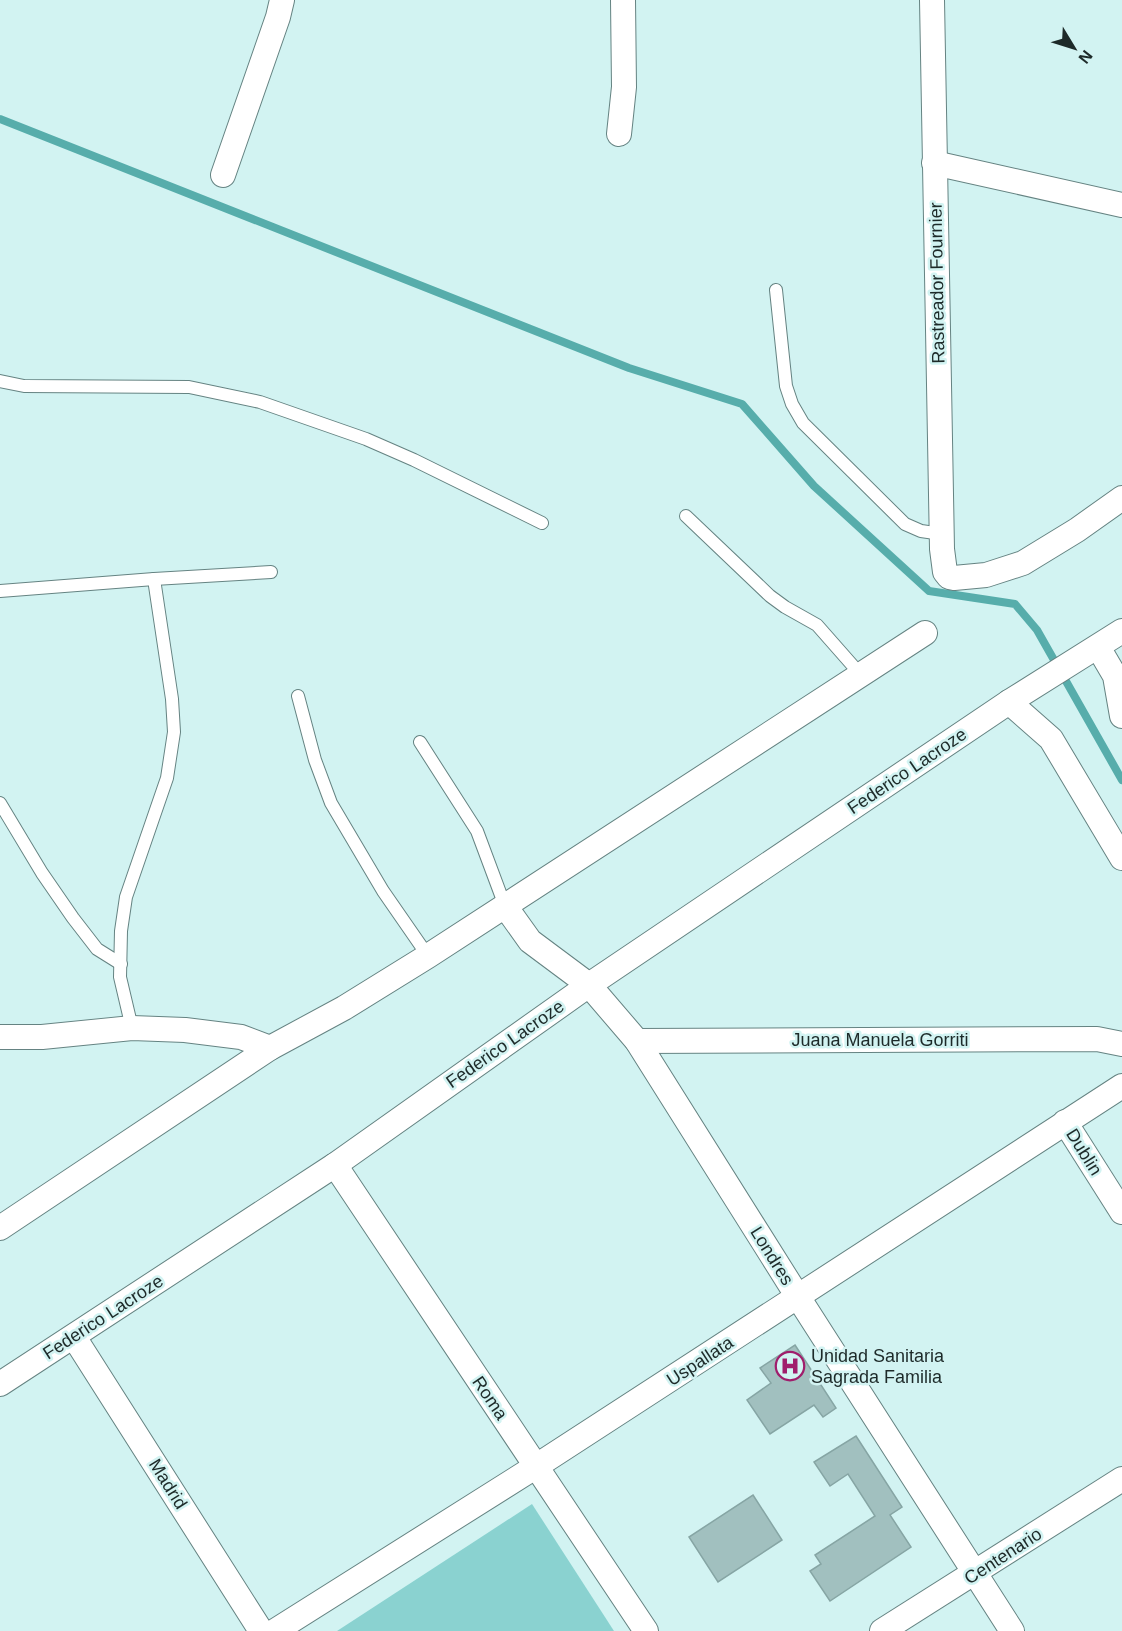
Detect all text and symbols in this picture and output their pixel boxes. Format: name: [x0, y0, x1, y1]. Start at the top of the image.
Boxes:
north arrow: [1044, 18, 1104, 78]
text: N: [1075, 47, 1096, 67]
street label: Rastreador Fournier: [926, 202, 948, 364]
street label: Federico Lacroze: [844, 724, 970, 818]
street label: Federico Lacroze: [442, 996, 568, 1092]
street label: Juana Manuela Gorriti: [791, 1030, 969, 1050]
street label: Dublin: [1062, 1125, 1106, 1179]
street label: Londres: [746, 1223, 798, 1289]
street label: Federico Lacroze: [39, 1271, 167, 1363]
street label: Uspallata: [663, 1332, 738, 1390]
place label: Unidad Sanitaria Sagrada Familia: [811, 1346, 945, 1387]
hospital icon: Unidad Sanitaria Sagrada Familia: [774, 1350, 806, 1382]
street label: Roma: [468, 1373, 512, 1424]
street label: Madrid: [145, 1455, 191, 1513]
street label: Centenario: [961, 1524, 1045, 1588]

